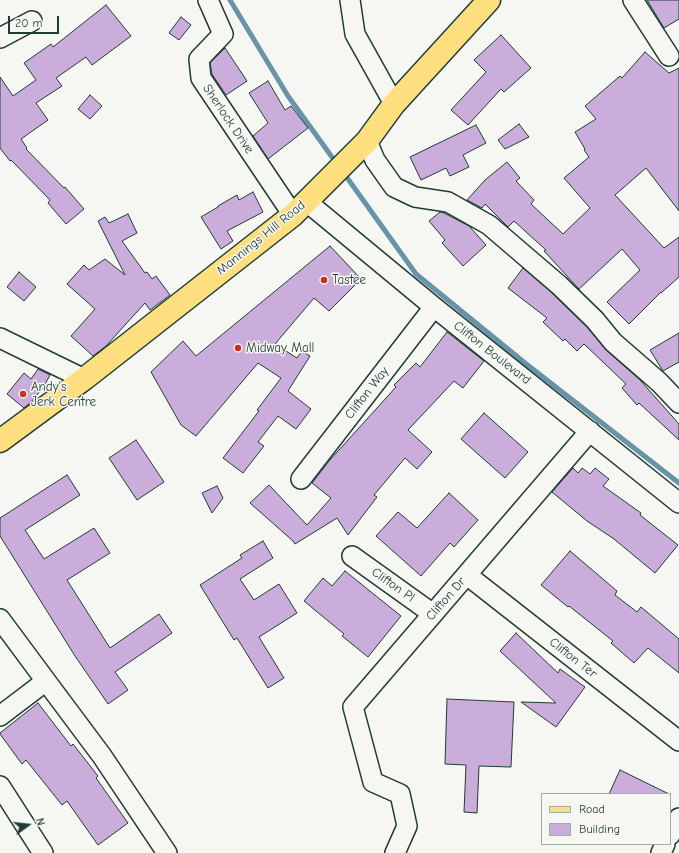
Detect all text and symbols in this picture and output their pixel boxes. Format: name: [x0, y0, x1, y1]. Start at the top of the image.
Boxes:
scale bar: [10, 8, 61, 34]
text: 20 m: [15, 16, 43, 30]
street label: Sherlock Drive: [199, 81, 257, 157]
street label: Mannings Hill Road: [214, 198, 308, 278]
place label: Tastee: [332, 272, 366, 288]
marker: Tastee: [319, 275, 329, 285]
street label: Clifton Boulevard: [450, 318, 534, 388]
place label: Midway Mall: [246, 340, 314, 356]
marker: Midway Mall: [233, 343, 243, 353]
street label: Clifton Way: [342, 364, 392, 422]
place label: Andy's Jerk Centre: [31, 379, 96, 410]
marker: Andy's Jerk Centre: [18, 389, 28, 399]
street label: Clifton Pl: [368, 564, 418, 606]
street label: Clifton Dr: [423, 574, 469, 624]
street label: Clifton Ter: [546, 634, 600, 682]
legend: [541, 793, 671, 845]
text: Road: [579, 802, 605, 816]
north arrow: [8, 805, 48, 845]
text: N: [33, 817, 47, 827]
text: Building: [579, 822, 620, 836]

